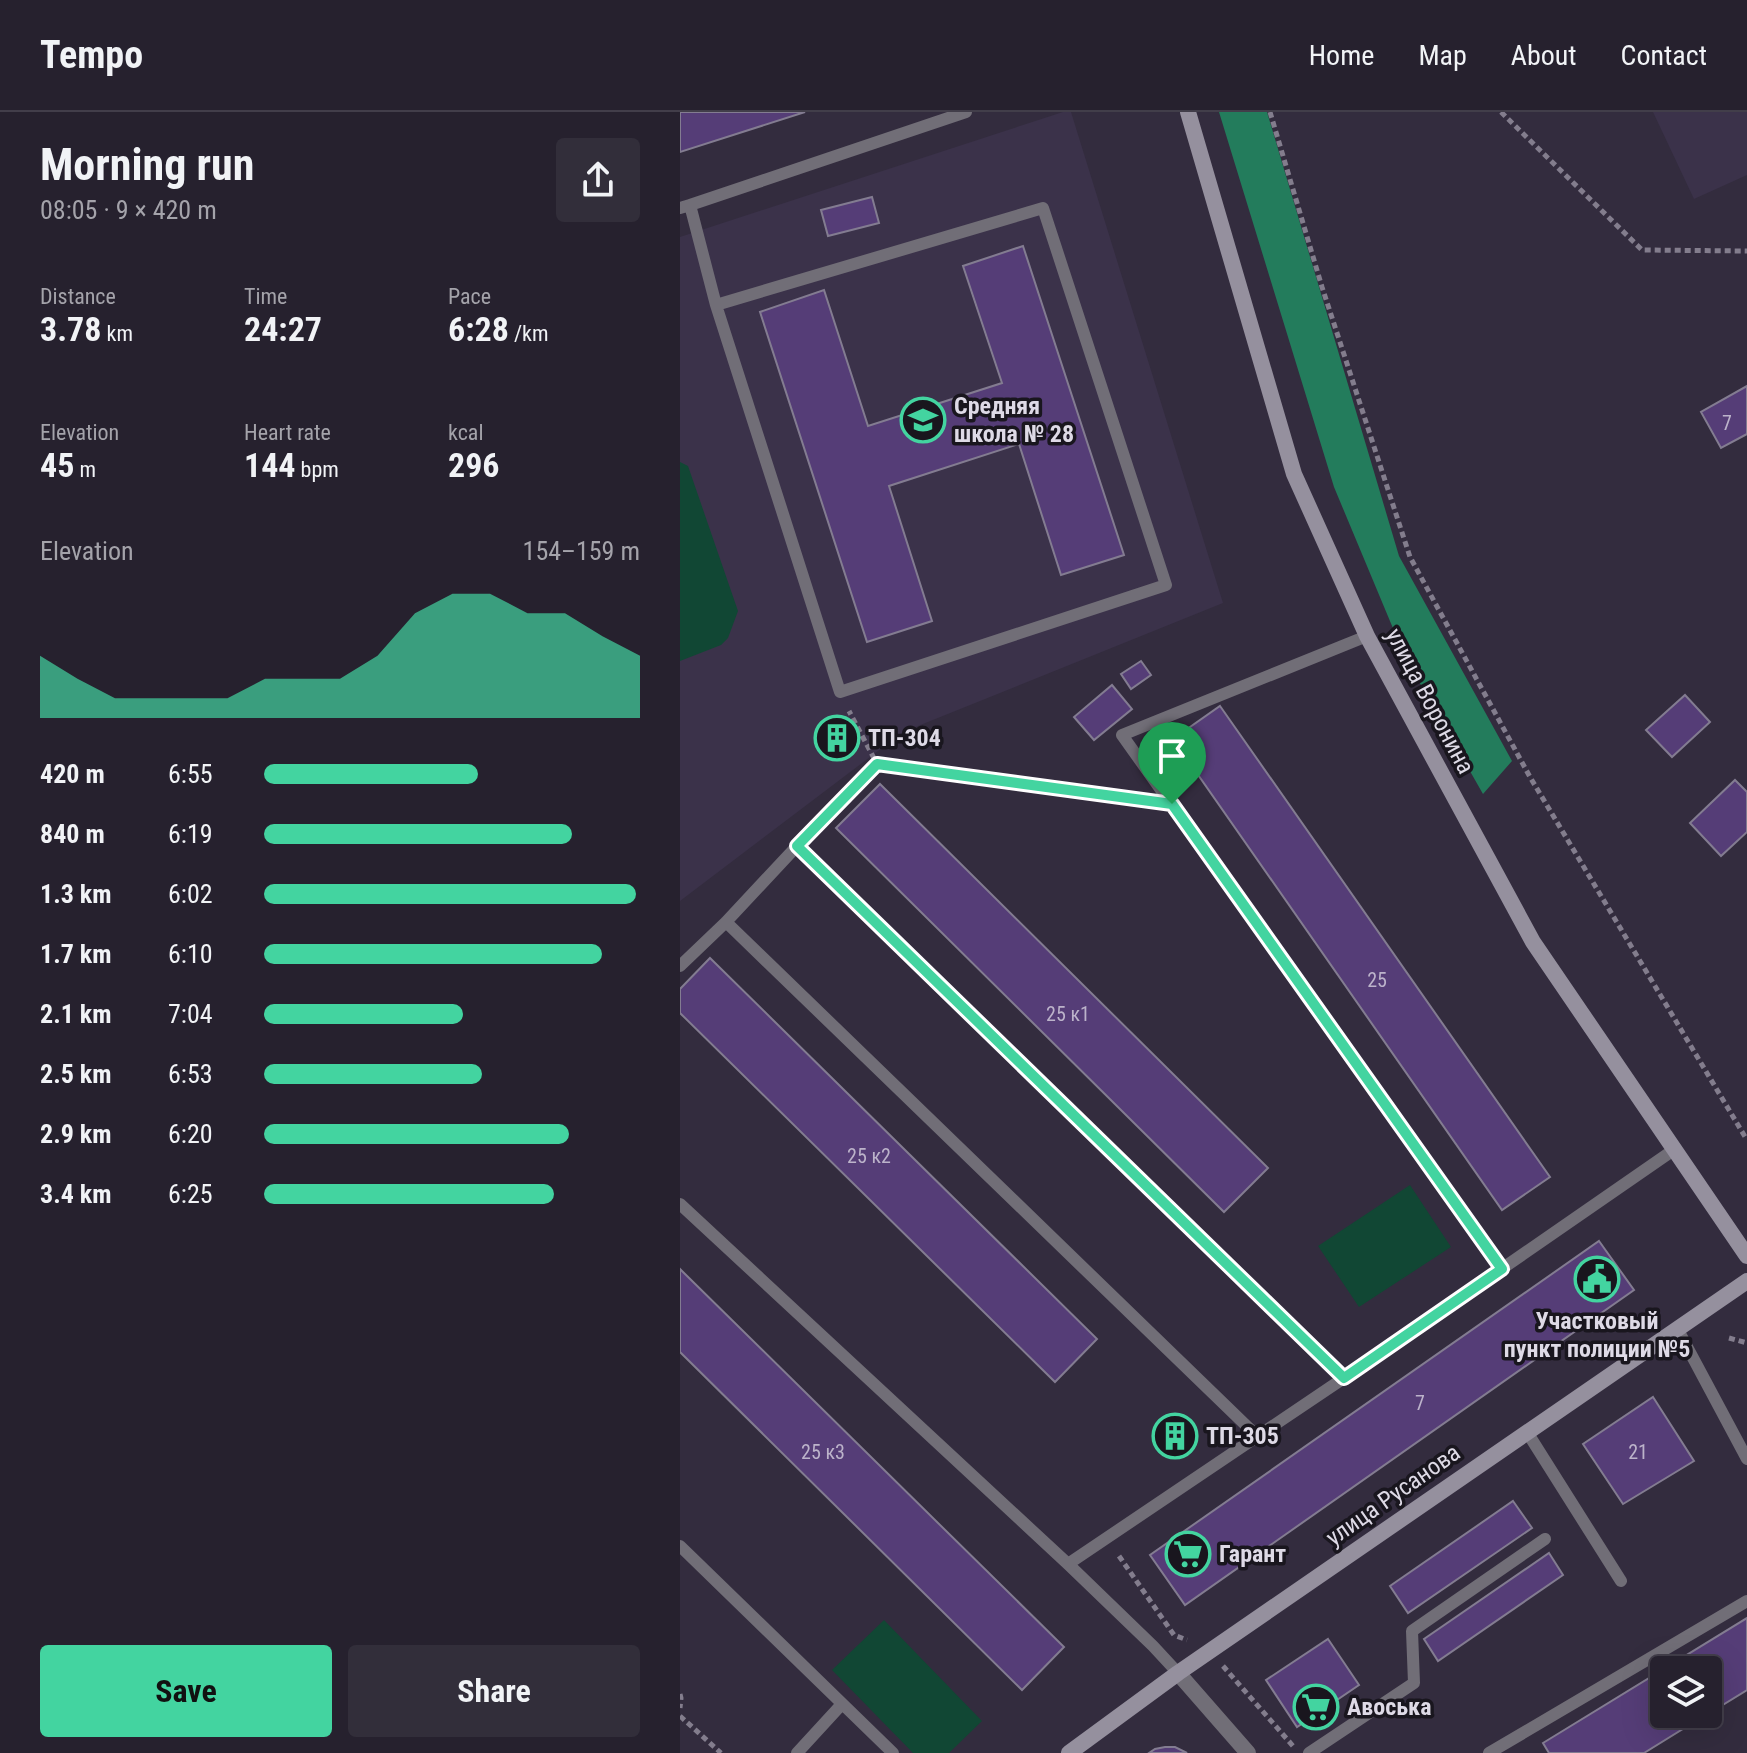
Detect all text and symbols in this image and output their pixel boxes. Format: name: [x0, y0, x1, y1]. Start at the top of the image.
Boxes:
text: Tempo: [40, 33, 143, 77]
text: Home: [1309, 39, 1374, 72]
text: Map: [1418, 39, 1467, 72]
text: About: [1511, 39, 1577, 72]
text: Contact: [1621, 39, 1707, 72]
button: share: [556, 138, 640, 222]
text: Morning run: [40, 139, 254, 191]
text: 08:05 · 9 × 420 m: [40, 195, 217, 225]
text: Distance: [40, 284, 116, 309]
text: Time: [244, 284, 287, 309]
text: Pace: [448, 284, 491, 309]
text: 3.78: [40, 309, 101, 349]
text: 24:27: [244, 309, 322, 349]
text: 6:28: [448, 309, 509, 349]
text: km: [101, 321, 133, 346]
text: /km: [509, 321, 549, 346]
place label: Средняя школа № 28: [954, 392, 1074, 448]
school or university icon: Средняя школа № 28: [899, 396, 947, 444]
house number: 7: [1722, 411, 1732, 435]
text: Elevation: [40, 420, 119, 445]
text: Heart rate: [244, 420, 331, 445]
text: kcal: [448, 420, 483, 445]
text: 45: [40, 445, 74, 485]
text: 144: [244, 445, 296, 485]
text: 296: [448, 445, 500, 485]
text: m: [74, 457, 96, 482]
text: bpm: [296, 457, 339, 482]
text: Elevation: [40, 536, 134, 566]
text: 154–159 m: [523, 536, 640, 566]
street label: улица Воронина: [1380, 623, 1480, 779]
building icon: ТП-304: [813, 714, 861, 762]
pin: [1138, 722, 1206, 804]
place label: ТП-304: [868, 724, 941, 752]
icon: arrive: [1150, 734, 1194, 778]
text: 420 m: [40, 759, 105, 789]
text: 6:55: [168, 759, 213, 789]
text: 840 m: [40, 819, 105, 849]
text: 6:19: [168, 819, 213, 849]
text: 1.3 km: [40, 879, 112, 909]
text: 6:02: [168, 879, 213, 909]
text: 1.7 km: [40, 939, 112, 969]
text: 6:10: [168, 939, 213, 969]
house number: 25: [1367, 968, 1387, 992]
text: 2.1 km: [40, 999, 112, 1029]
text: 7:04: [168, 999, 213, 1029]
house number: 25 к1: [1046, 1002, 1090, 1026]
text: 2.5 km: [40, 1059, 112, 1089]
text: 6:53: [168, 1059, 213, 1089]
text: 2.9 km: [40, 1119, 112, 1149]
text: 6:20: [168, 1119, 213, 1149]
house number: 25 к2: [847, 1144, 891, 1168]
text: 3.4 km: [40, 1179, 112, 1209]
text: 6:25: [168, 1179, 213, 1209]
public building icon: Участковый пункт полиции №5: [1573, 1255, 1621, 1303]
place label: Участковый пункт полиции №5: [1504, 1307, 1690, 1363]
house number: 7: [1415, 1391, 1425, 1415]
building icon: ТП-305: [1151, 1412, 1199, 1460]
place label: ТП-305: [1206, 1422, 1279, 1450]
street label: улица Русанова: [1321, 1438, 1465, 1552]
house number: 25 к3: [801, 1440, 845, 1464]
house number: 21: [1628, 1440, 1648, 1464]
supermarket icon: Гарант: [1164, 1530, 1212, 1578]
place label: Гарант: [1219, 1540, 1286, 1568]
button: Save: [40, 1645, 332, 1737]
button: Share: [348, 1645, 640, 1737]
map controls: [1650, 1656, 1722, 1728]
button: layers: [1650, 1656, 1722, 1728]
supermarket icon: Авоська: [1292, 1683, 1340, 1731]
place label: Авоська: [1347, 1693, 1432, 1721]

